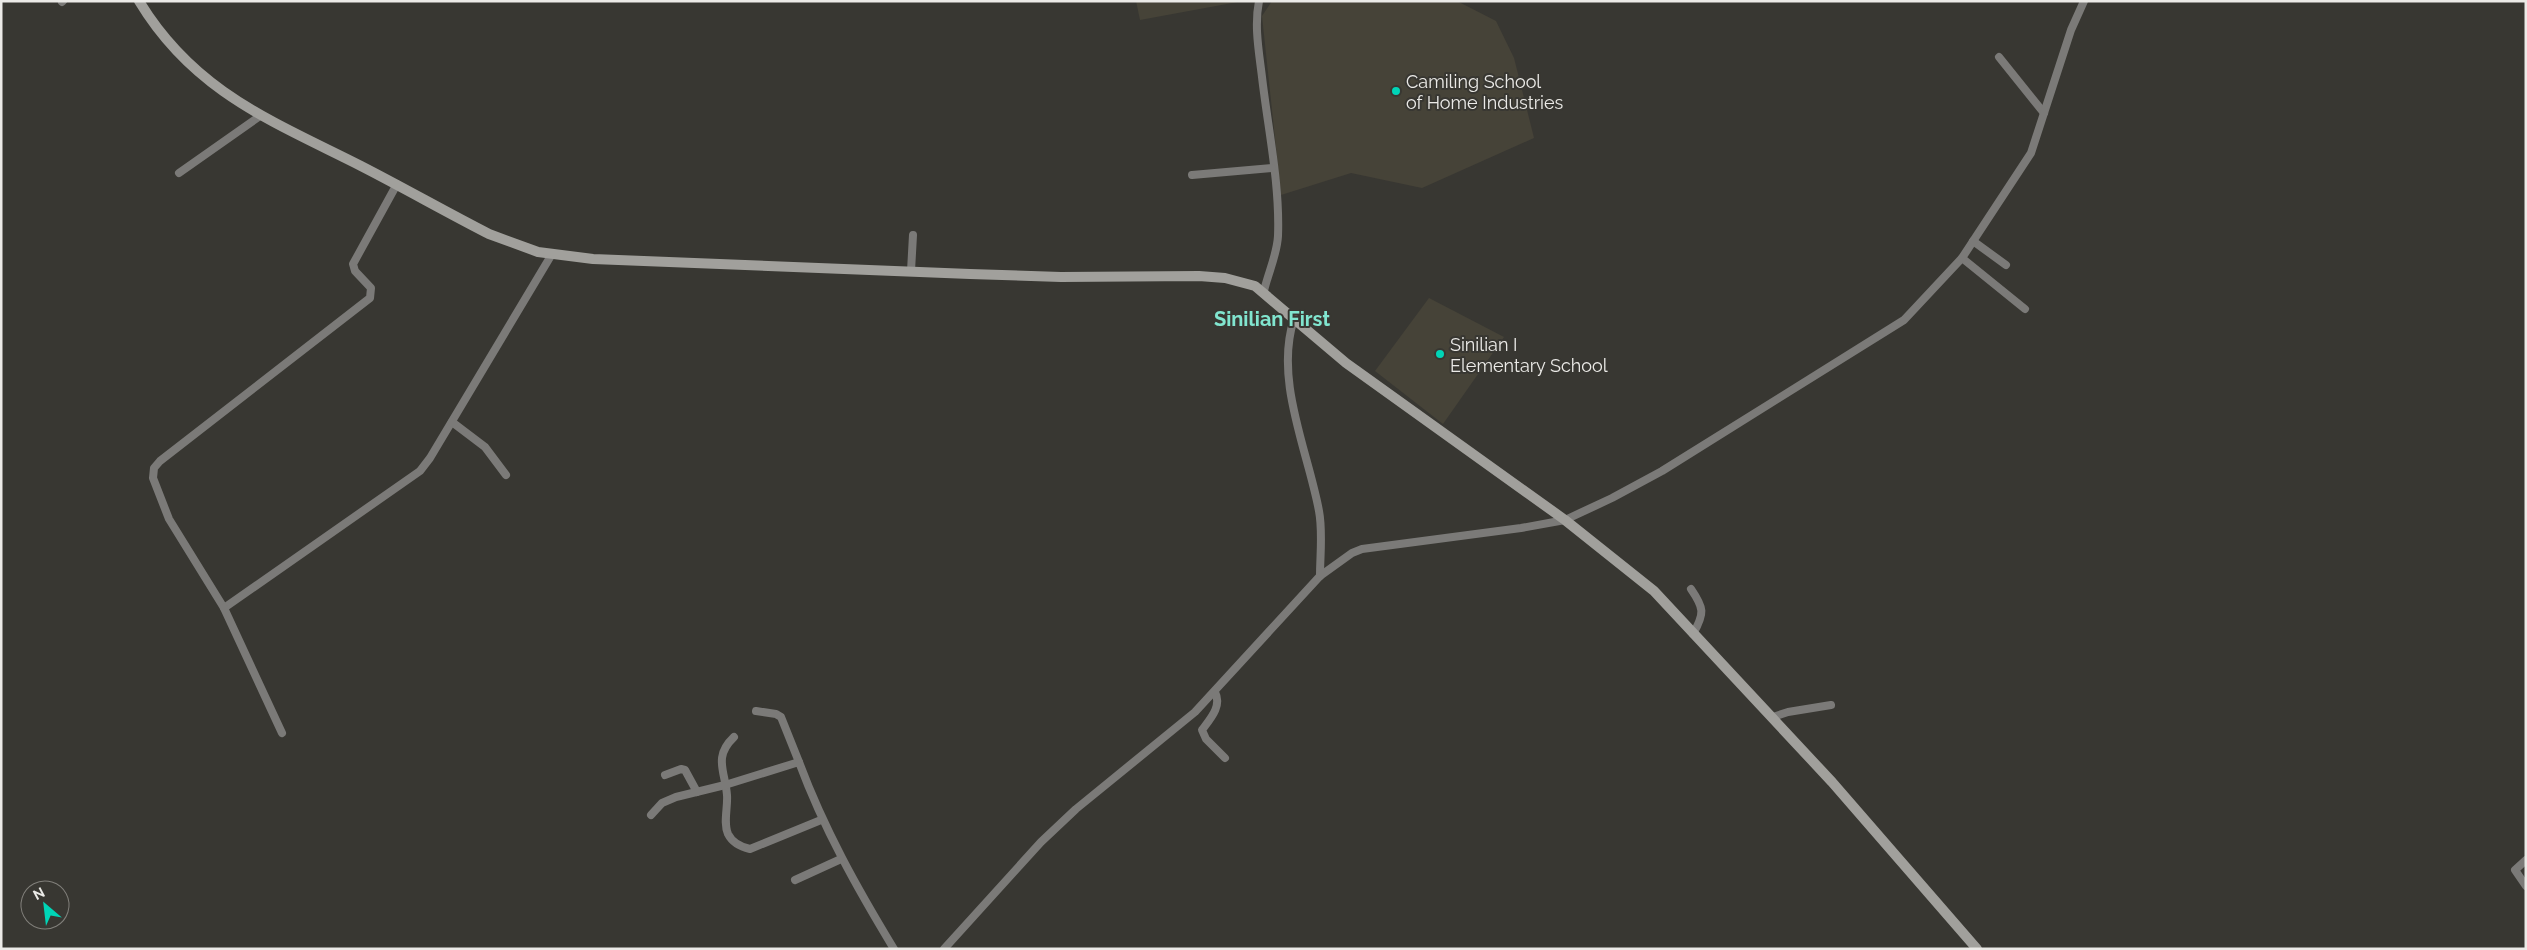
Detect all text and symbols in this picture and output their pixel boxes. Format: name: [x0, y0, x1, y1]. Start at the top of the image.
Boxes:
place label: Camiling School of Home Industries: [1406, 71, 1564, 113]
marker: Camiling School of Home Industries: [1390, 85, 1402, 97]
district label: Sinilian First: [1214, 307, 1330, 331]
place label: Sinilian I Elementary School: [1450, 334, 1608, 376]
marker: Sinilian I Elementary School: [1434, 348, 1446, 360]
north arrow: [20, 880, 70, 930]
text: N: [30, 884, 47, 903]

